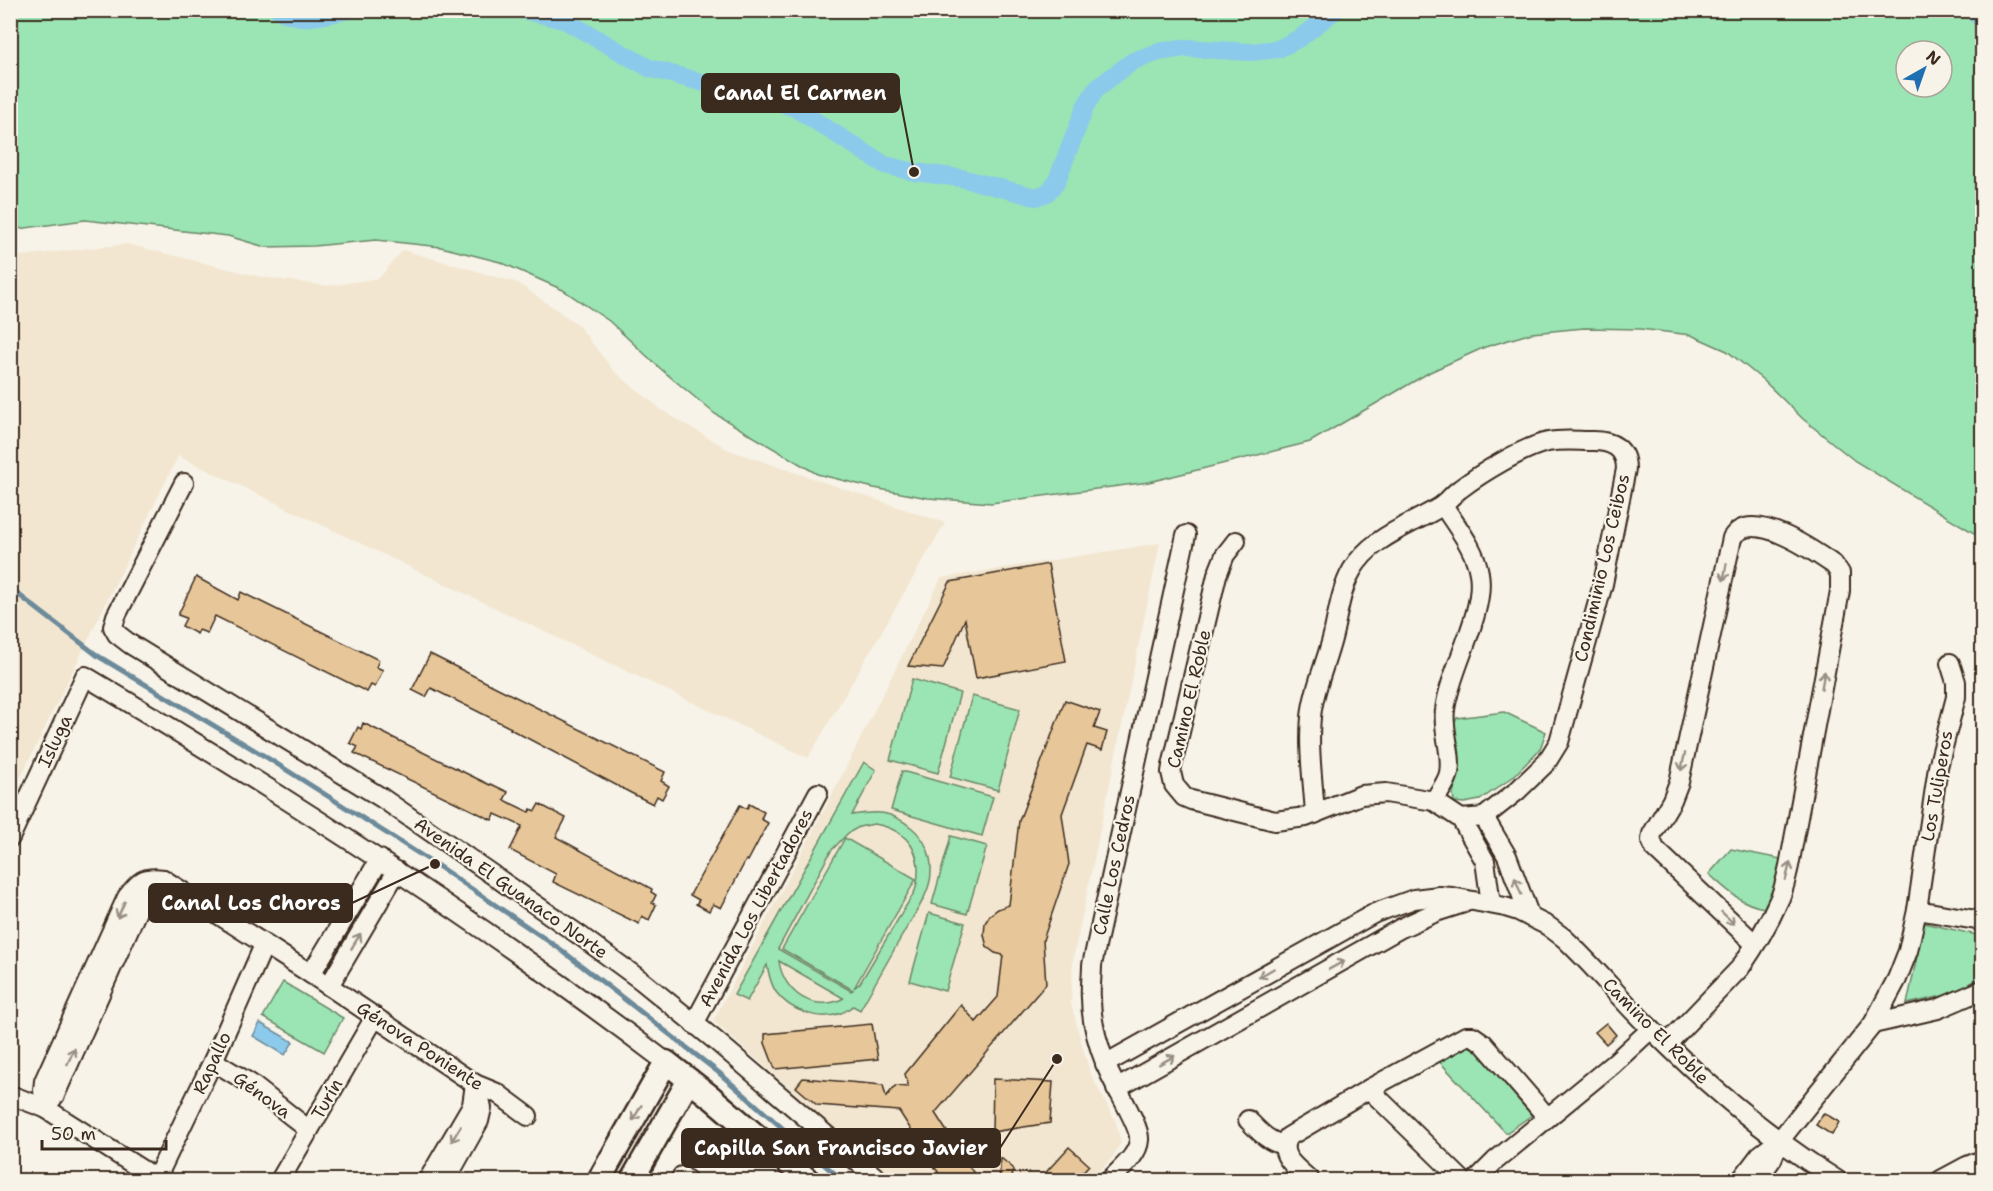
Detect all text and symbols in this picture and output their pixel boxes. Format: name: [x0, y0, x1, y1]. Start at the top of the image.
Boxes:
north arrow: [1894, 39, 1954, 99]
text: N: [1922, 46, 1945, 70]
callout: Canal El Carmen: [702, 74, 899, 112]
text: Canal El Carmen: [713, 80, 887, 106]
street label: Condiminio Los Ceibos: [1569, 472, 1635, 664]
one-way arrow: [1719, 561, 1730, 581]
street label: Camino El Roble: [1161, 627, 1217, 771]
one-way arrow: [1818, 670, 1829, 690]
street label: Isluga: [32, 711, 78, 771]
street label: Los Tuliperos: [1915, 729, 1959, 843]
one-way arrow: [1677, 752, 1688, 771]
street label: Calle Los Cedros: [1087, 792, 1141, 938]
street label: Avenida Los Libertadores: [693, 805, 819, 1011]
street label: Avenida El Guanaco Norte: [409, 812, 613, 964]
one-way arrow: [1782, 862, 1794, 881]
one-way arrow: [1512, 878, 1523, 896]
callout: Canal Los Choros: [149, 884, 352, 922]
text: Canal Los Choros: [161, 890, 341, 916]
one-way arrow: [115, 900, 126, 919]
one-way arrow: [1720, 911, 1735, 925]
one-way arrow: [351, 933, 363, 950]
one-way arrow: [1328, 958, 1345, 970]
one-way arrow: [1258, 967, 1275, 979]
street label: Camino El Roble: [1597, 972, 1715, 1090]
street label: Génova Poniente: [352, 996, 488, 1096]
street label: Rapallo: [187, 1028, 237, 1098]
one-way arrow: [66, 1048, 77, 1066]
one-way arrow: [1158, 1054, 1175, 1066]
street label: Génova: [228, 1066, 296, 1124]
street label: Turín: [306, 1074, 348, 1124]
one-way arrow: [631, 1104, 643, 1121]
scale bar: [42, 1113, 166, 1151]
text: 50 m: [51, 1122, 96, 1146]
one-way arrow: [449, 1125, 461, 1142]
callout: Capilla San Francisco Javier: [682, 1129, 1000, 1167]
text: Capilla San Francisco Javier: [694, 1135, 988, 1161]

